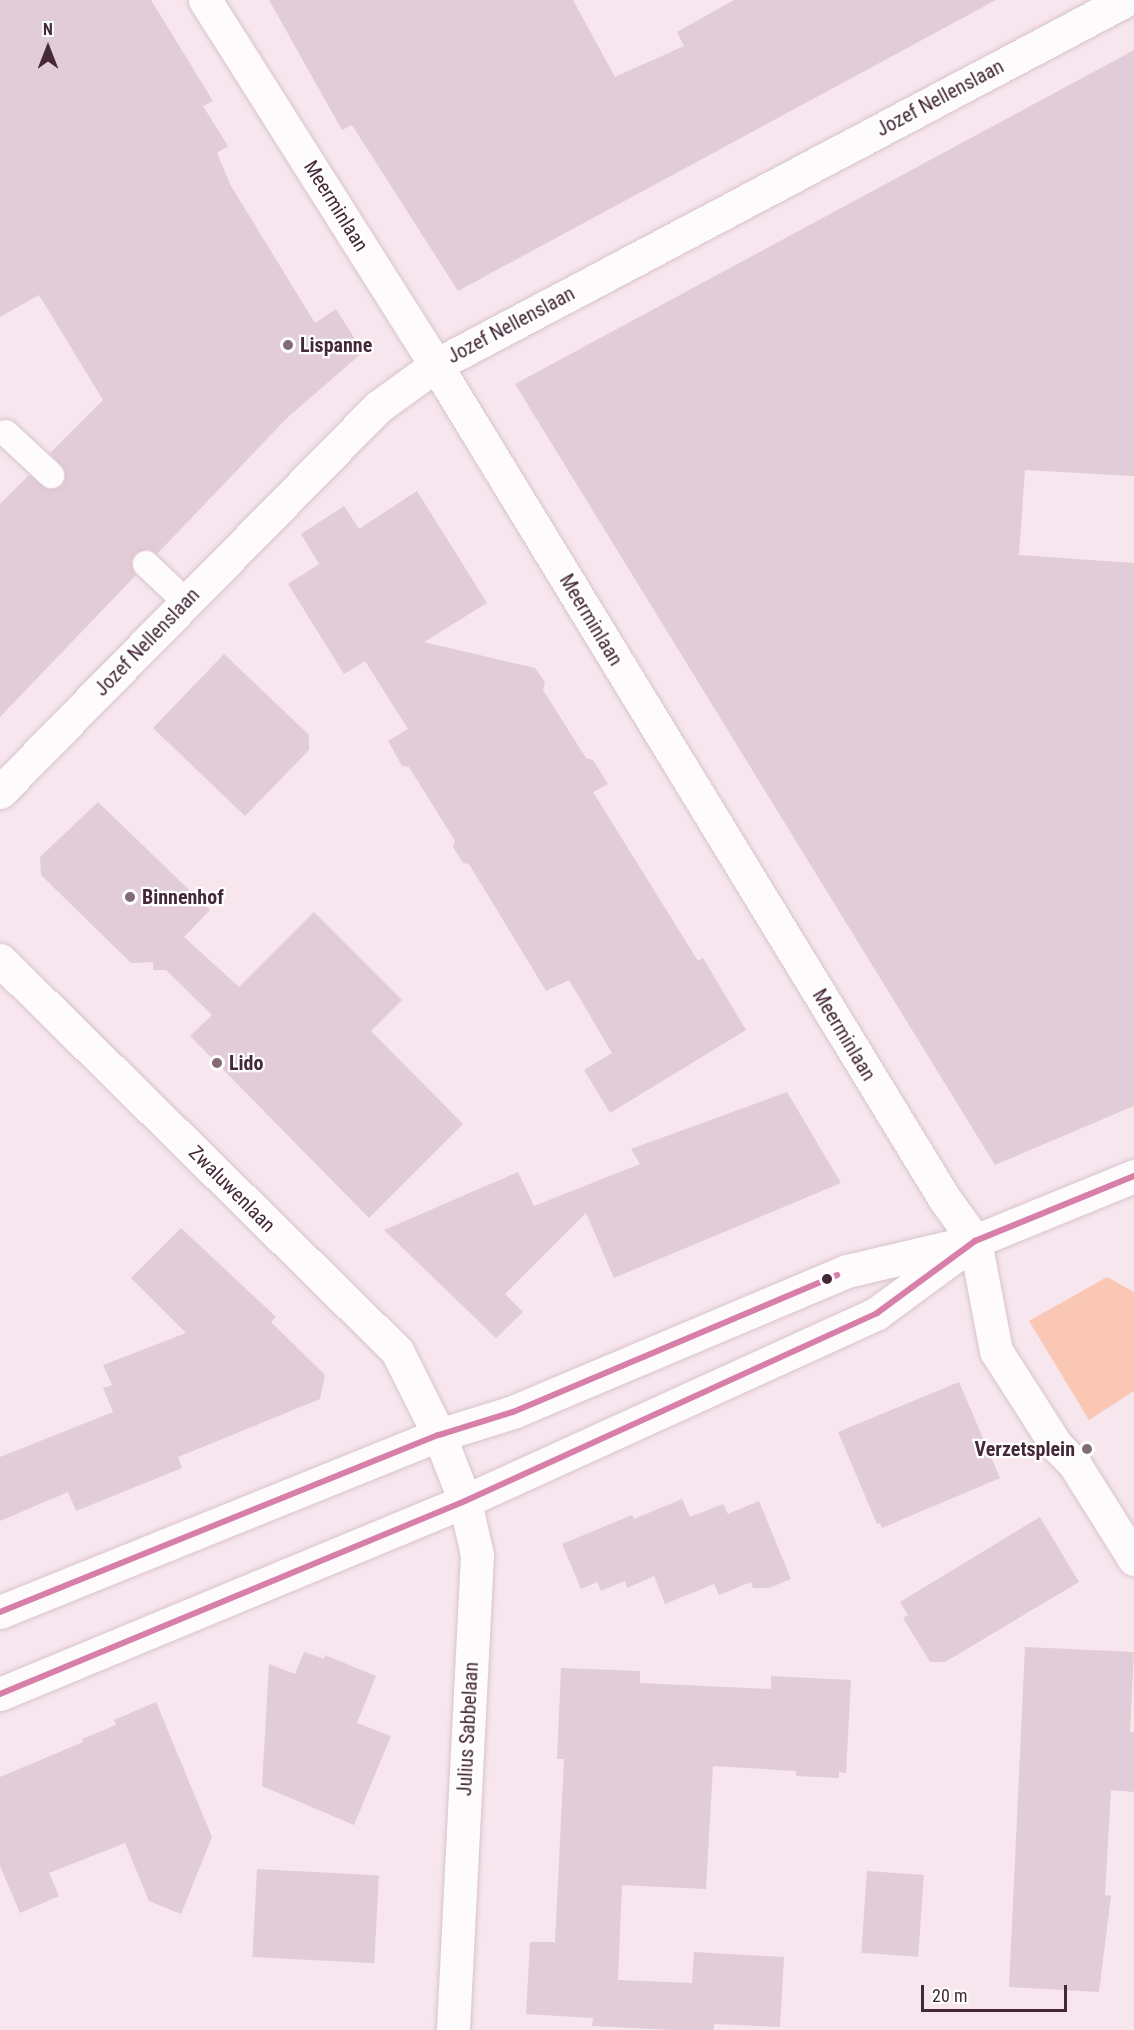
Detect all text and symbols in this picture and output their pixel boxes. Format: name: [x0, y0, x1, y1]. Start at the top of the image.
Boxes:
north arrow: [18, 18, 78, 78]
text: N: [43, 20, 53, 39]
street label: Jozef Nellenslaan: [872, 54, 1008, 142]
street label: Meerminlaan: [299, 156, 373, 256]
street label: Jozef Nellenslaan: [443, 281, 579, 369]
place label: Lispanne: [300, 333, 372, 357]
marker: Lispanne: [281, 338, 295, 352]
street label: Meerminlaan: [554, 570, 628, 670]
street label: Jozef Nellenslaan: [89, 583, 205, 701]
place label: Binnenhof: [142, 885, 224, 909]
marker: Binnenhof: [123, 890, 137, 904]
street label: Meerminlaan: [807, 985, 881, 1085]
place label: Lido: [229, 1051, 263, 1075]
marker: Lido: [210, 1056, 224, 1070]
street label: Zwaluwenlaan: [184, 1141, 280, 1237]
unlabelled marker: [821, 1273, 833, 1285]
place label: Verzetsplein: [975, 1437, 1075, 1461]
marker: Verzetsplein: [1080, 1442, 1094, 1456]
street label: Julius Sabbelaan: [452, 1661, 484, 1797]
scale bar: [924, 1973, 1070, 2011]
text: 20 m: [932, 1985, 967, 2006]

